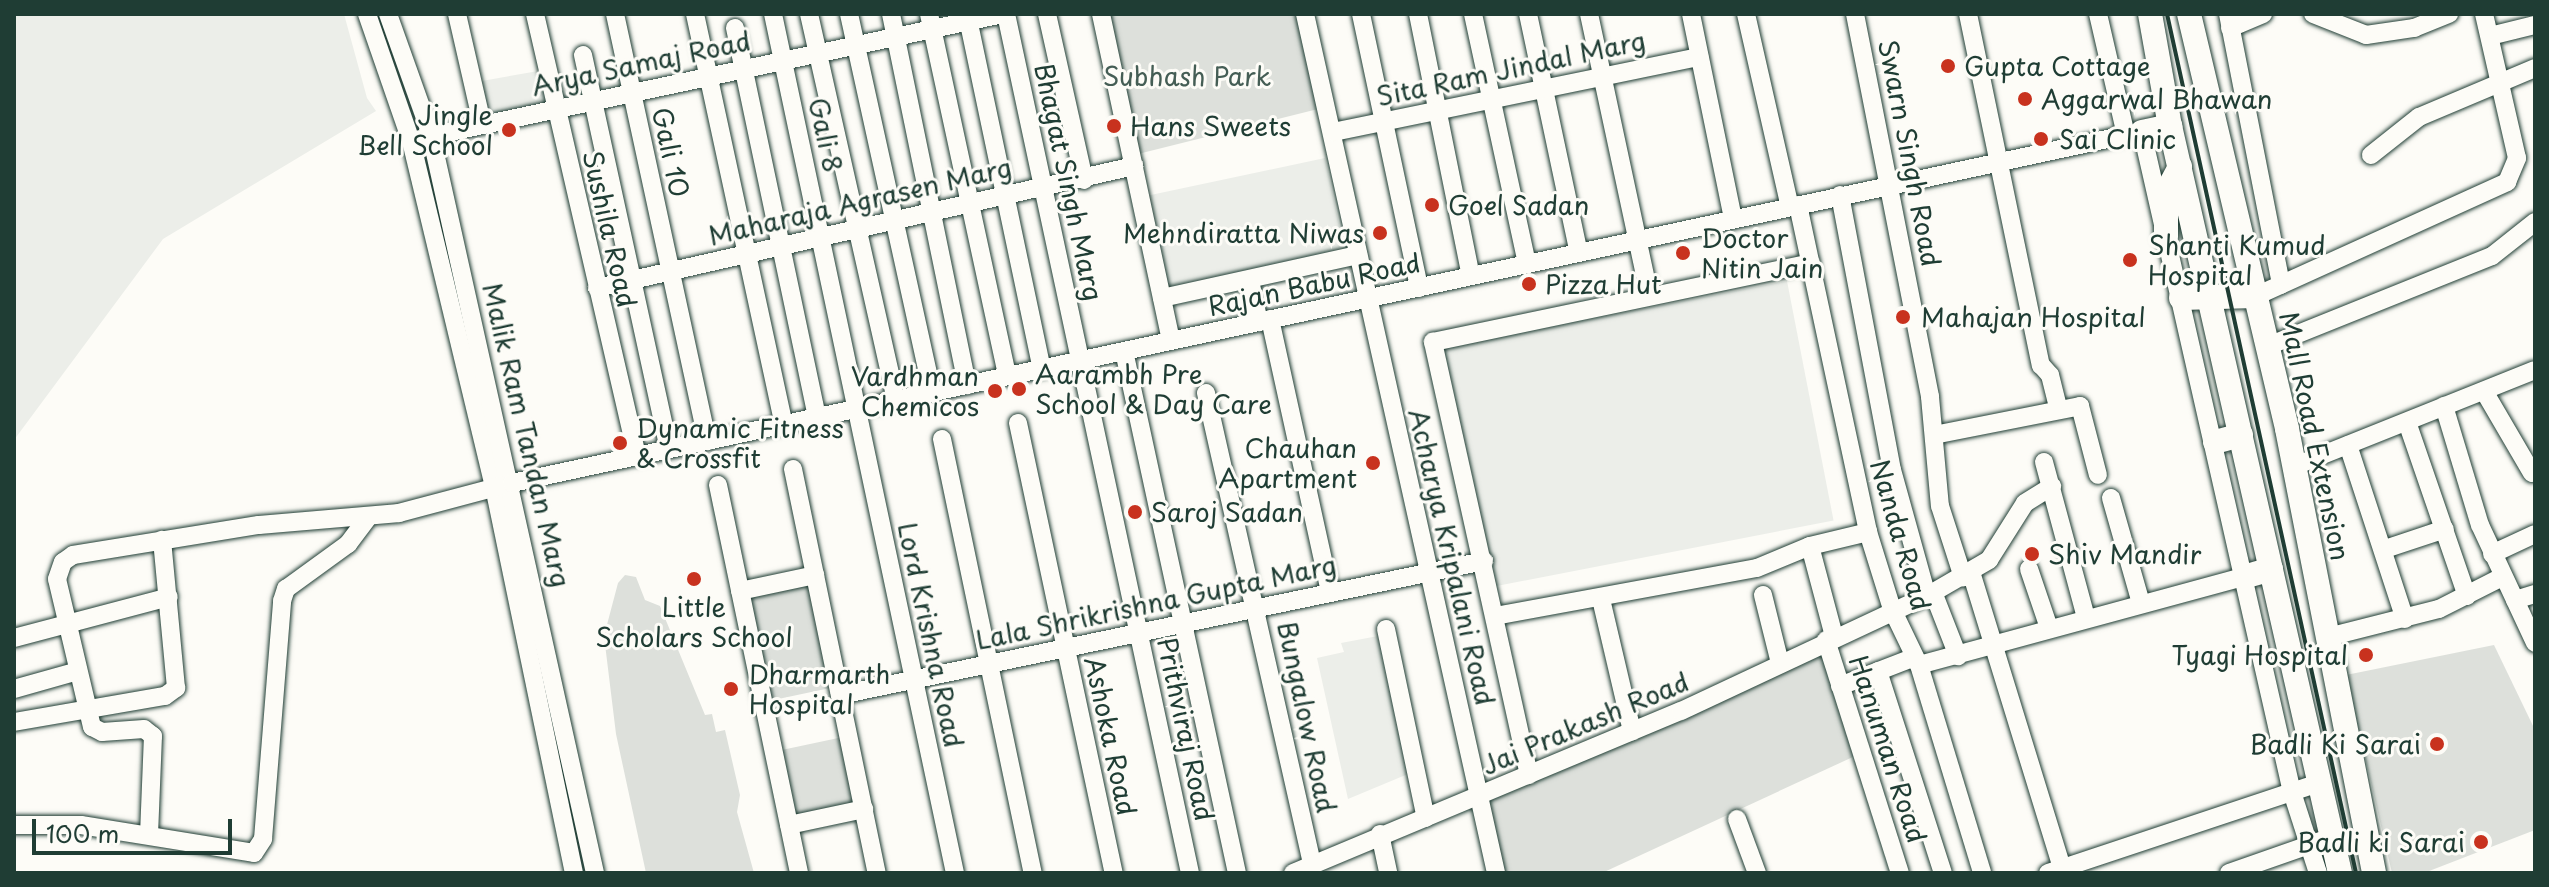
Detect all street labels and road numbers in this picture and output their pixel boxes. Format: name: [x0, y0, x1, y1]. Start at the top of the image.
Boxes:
street label: Arya Samaj Road: [528, 24, 754, 102]
street label: Sita Ram Jindal Marg: [1372, 24, 1650, 112]
street label: Swarn Singh Road: [1873, 37, 1947, 269]
street label: Bhagat Singh Marg: [1029, 60, 1109, 304]
street label: Gali 8: [803, 94, 849, 176]
street label: Gali 10: [646, 104, 696, 200]
street label: Sushila Road: [577, 147, 643, 311]
street label: Maharaja Agrasen Marg: [705, 151, 1015, 251]
street label: Rajan Babu Road: [1206, 246, 1422, 322]
street label: Malik Ram Tandan Marg: [476, 279, 578, 591]
street label: Mall Road Extension: [2273, 308, 2357, 564]
street label: Acharya Kripalani Road: [1402, 405, 1502, 709]
street label: Nanda Road: [1865, 457, 1937, 613]
street label: Lord Krishna Road: [892, 519, 970, 751]
street label: Lala Shrikrishna Gupta Marg: [972, 548, 1340, 656]
street label: Bungalow Road: [1272, 619, 1342, 815]
street label: Prithviraj Road: [1151, 634, 1221, 824]
street label: Hanuman Road: [1843, 651, 1933, 847]
street label: Ashoka Road: [1079, 652, 1143, 820]
street label: Jai Prakash Road: [1477, 666, 1693, 780]

